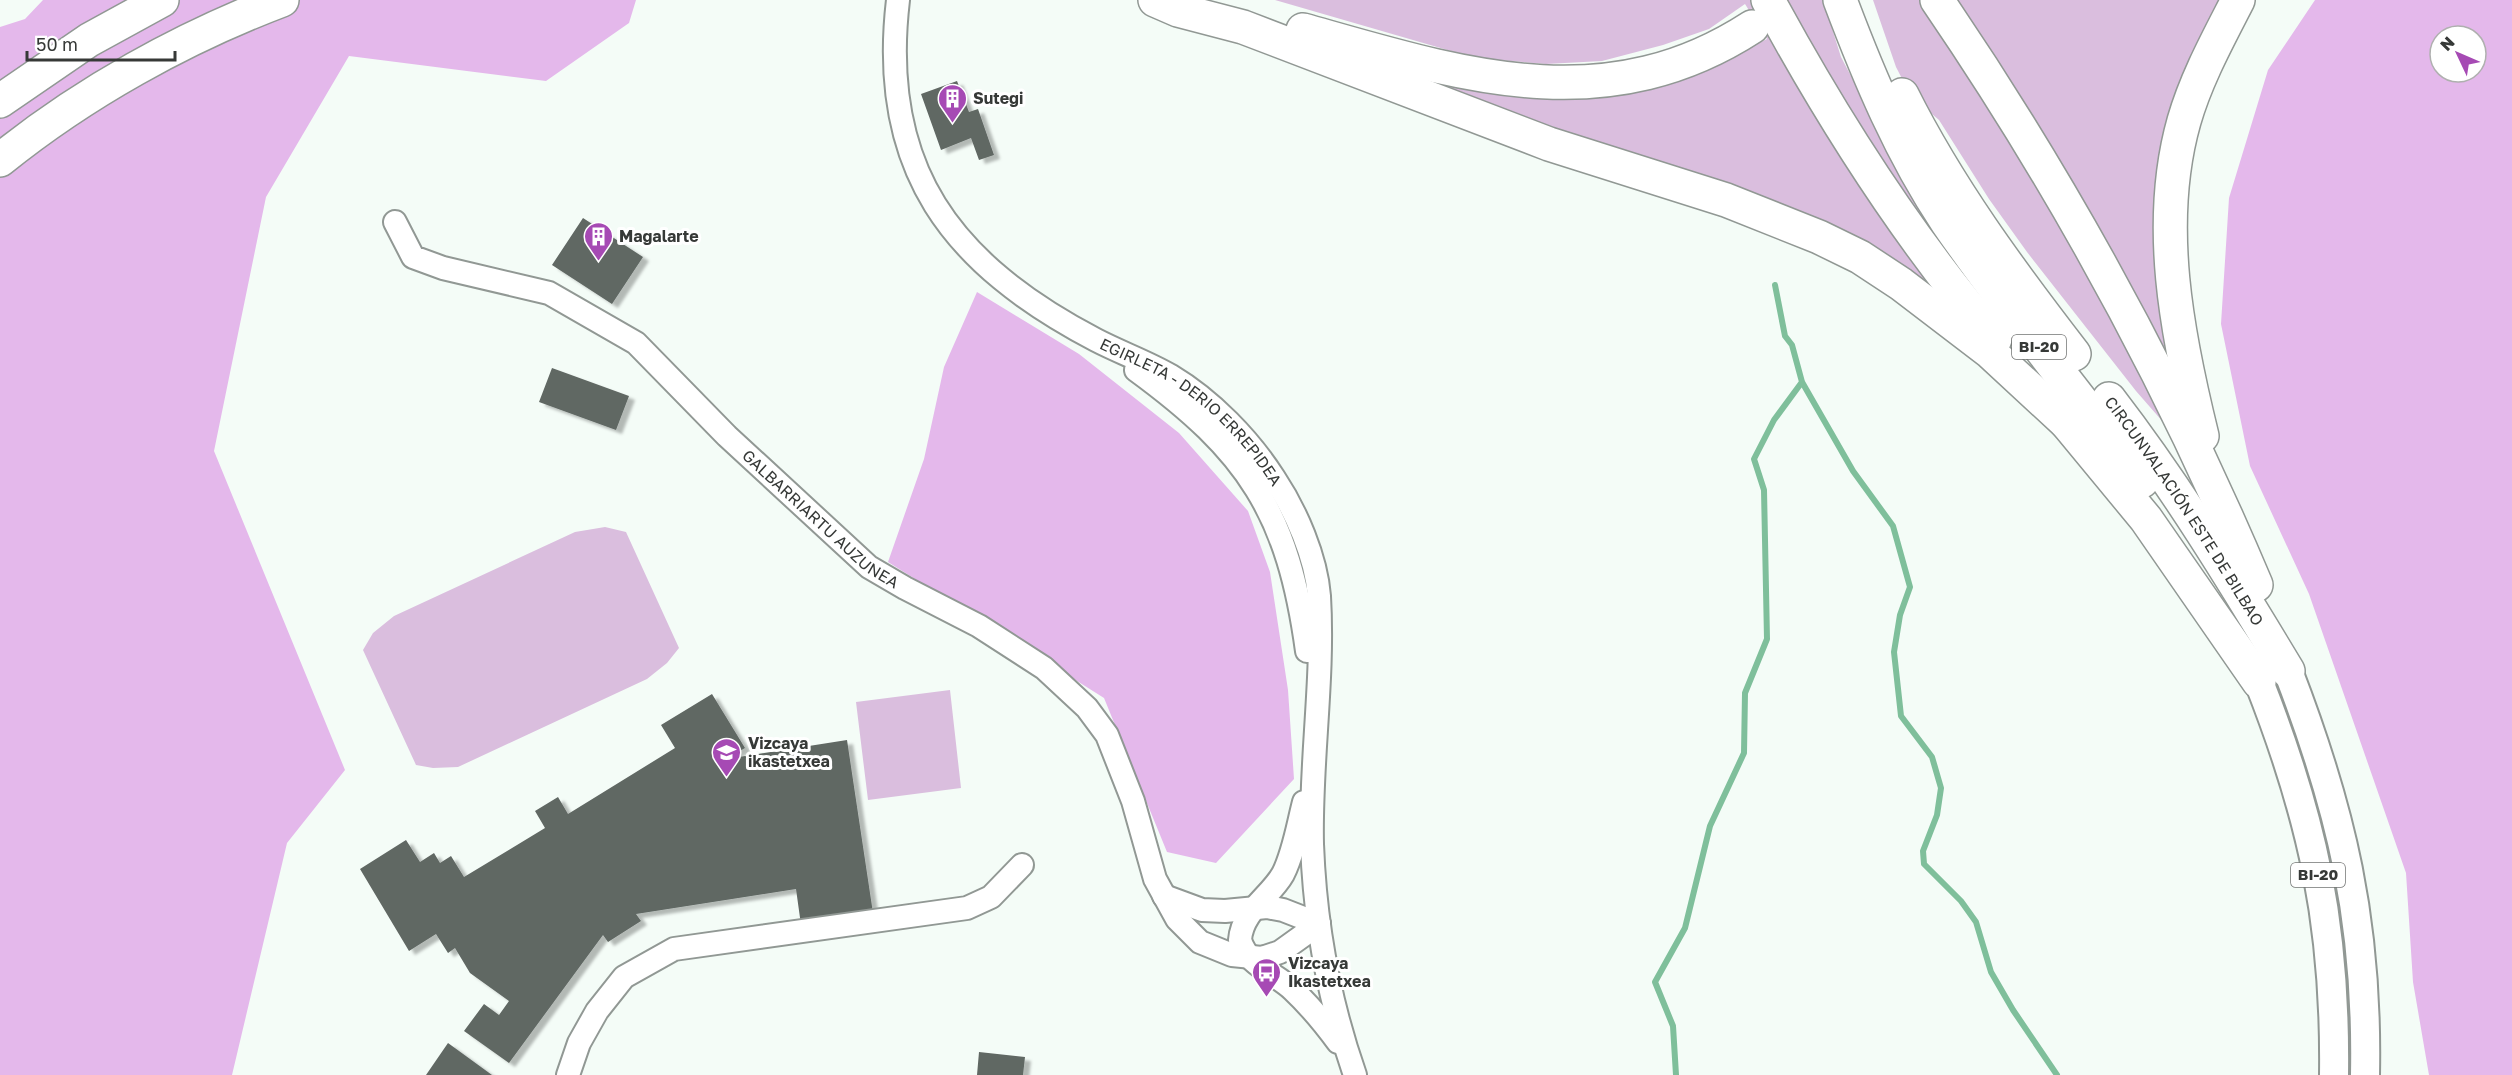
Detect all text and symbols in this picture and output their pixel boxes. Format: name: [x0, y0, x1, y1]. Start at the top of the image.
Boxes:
scale bar: [27, 24, 176, 62]
north arrow: [2428, 24, 2488, 84]
text: N: [2436, 32, 2459, 55]
text: 50 m: [36, 33, 78, 55]
building icon: Sutegi: [936, 82, 968, 124]
place label: Sutegi: [973, 88, 1023, 108]
building icon: Magalarte: [582, 220, 614, 262]
place label: Magalarte: [619, 226, 699, 246]
street label: EGIRLETA - DERIO ERREPIDEA: [1097, 334, 1286, 490]
road number: BI-20: [2012, 335, 2066, 359]
street label: CIRCUNVALACIÓN ESTE DE BILBAO: [2101, 392, 2268, 629]
street label: GALBARRIARTU AUZUNEA: [738, 445, 903, 592]
place label: Vizcaya ikastetxea: [748, 733, 830, 771]
school or university icon: Vizcaya ikastetxea: [711, 736, 743, 778]
road number: BI-20: [2291, 863, 2345, 887]
place label: Vizcaya Ikastetxea: [1288, 953, 1371, 991]
bus stop icon: Vizcaya Ikastetxea: [1251, 956, 1283, 998]

